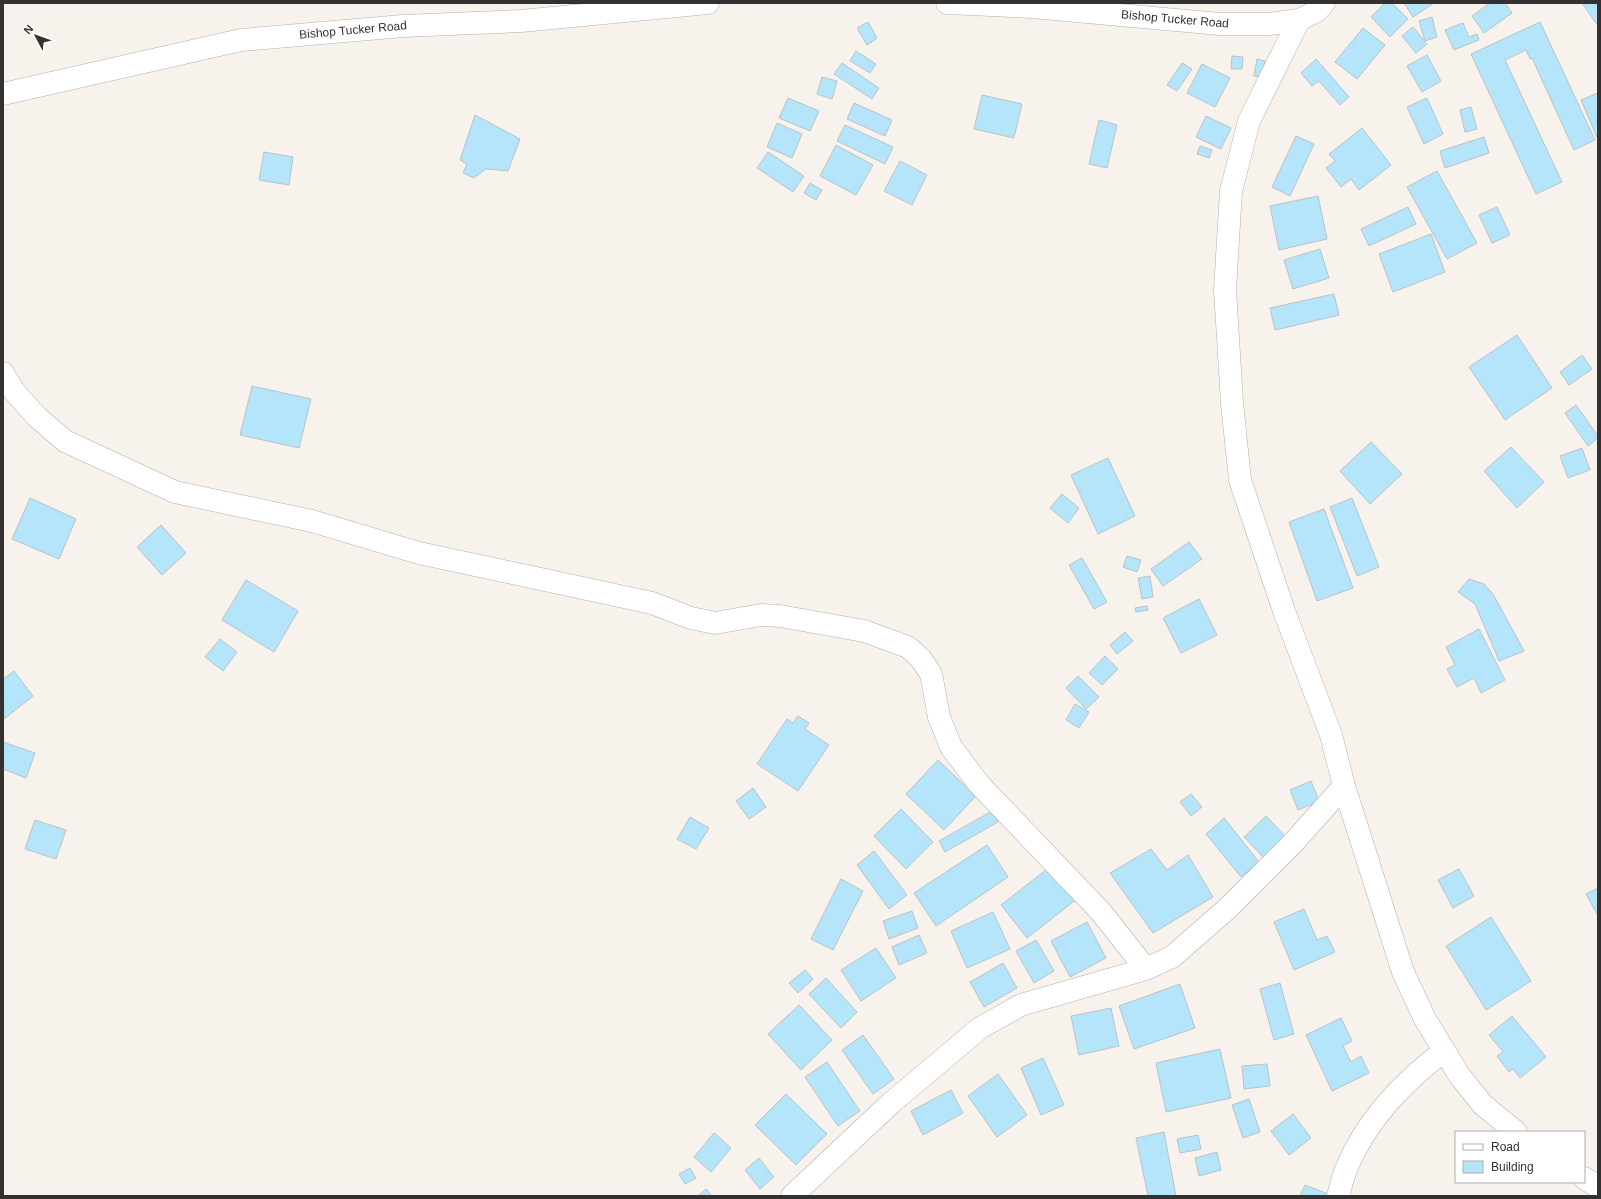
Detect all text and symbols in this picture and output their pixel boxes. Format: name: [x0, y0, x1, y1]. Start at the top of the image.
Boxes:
street label: Bishop Tucker Road: [1121, 7, 1229, 31]
north arrow: [16, 16, 56, 56]
street label: Bishop Tucker Road: [299, 18, 407, 42]
text: N: [21, 22, 36, 36]
legend: [1455, 1131, 1585, 1183]
text: Road: [1491, 1140, 1520, 1154]
text: Building: [1491, 1160, 1534, 1174]

